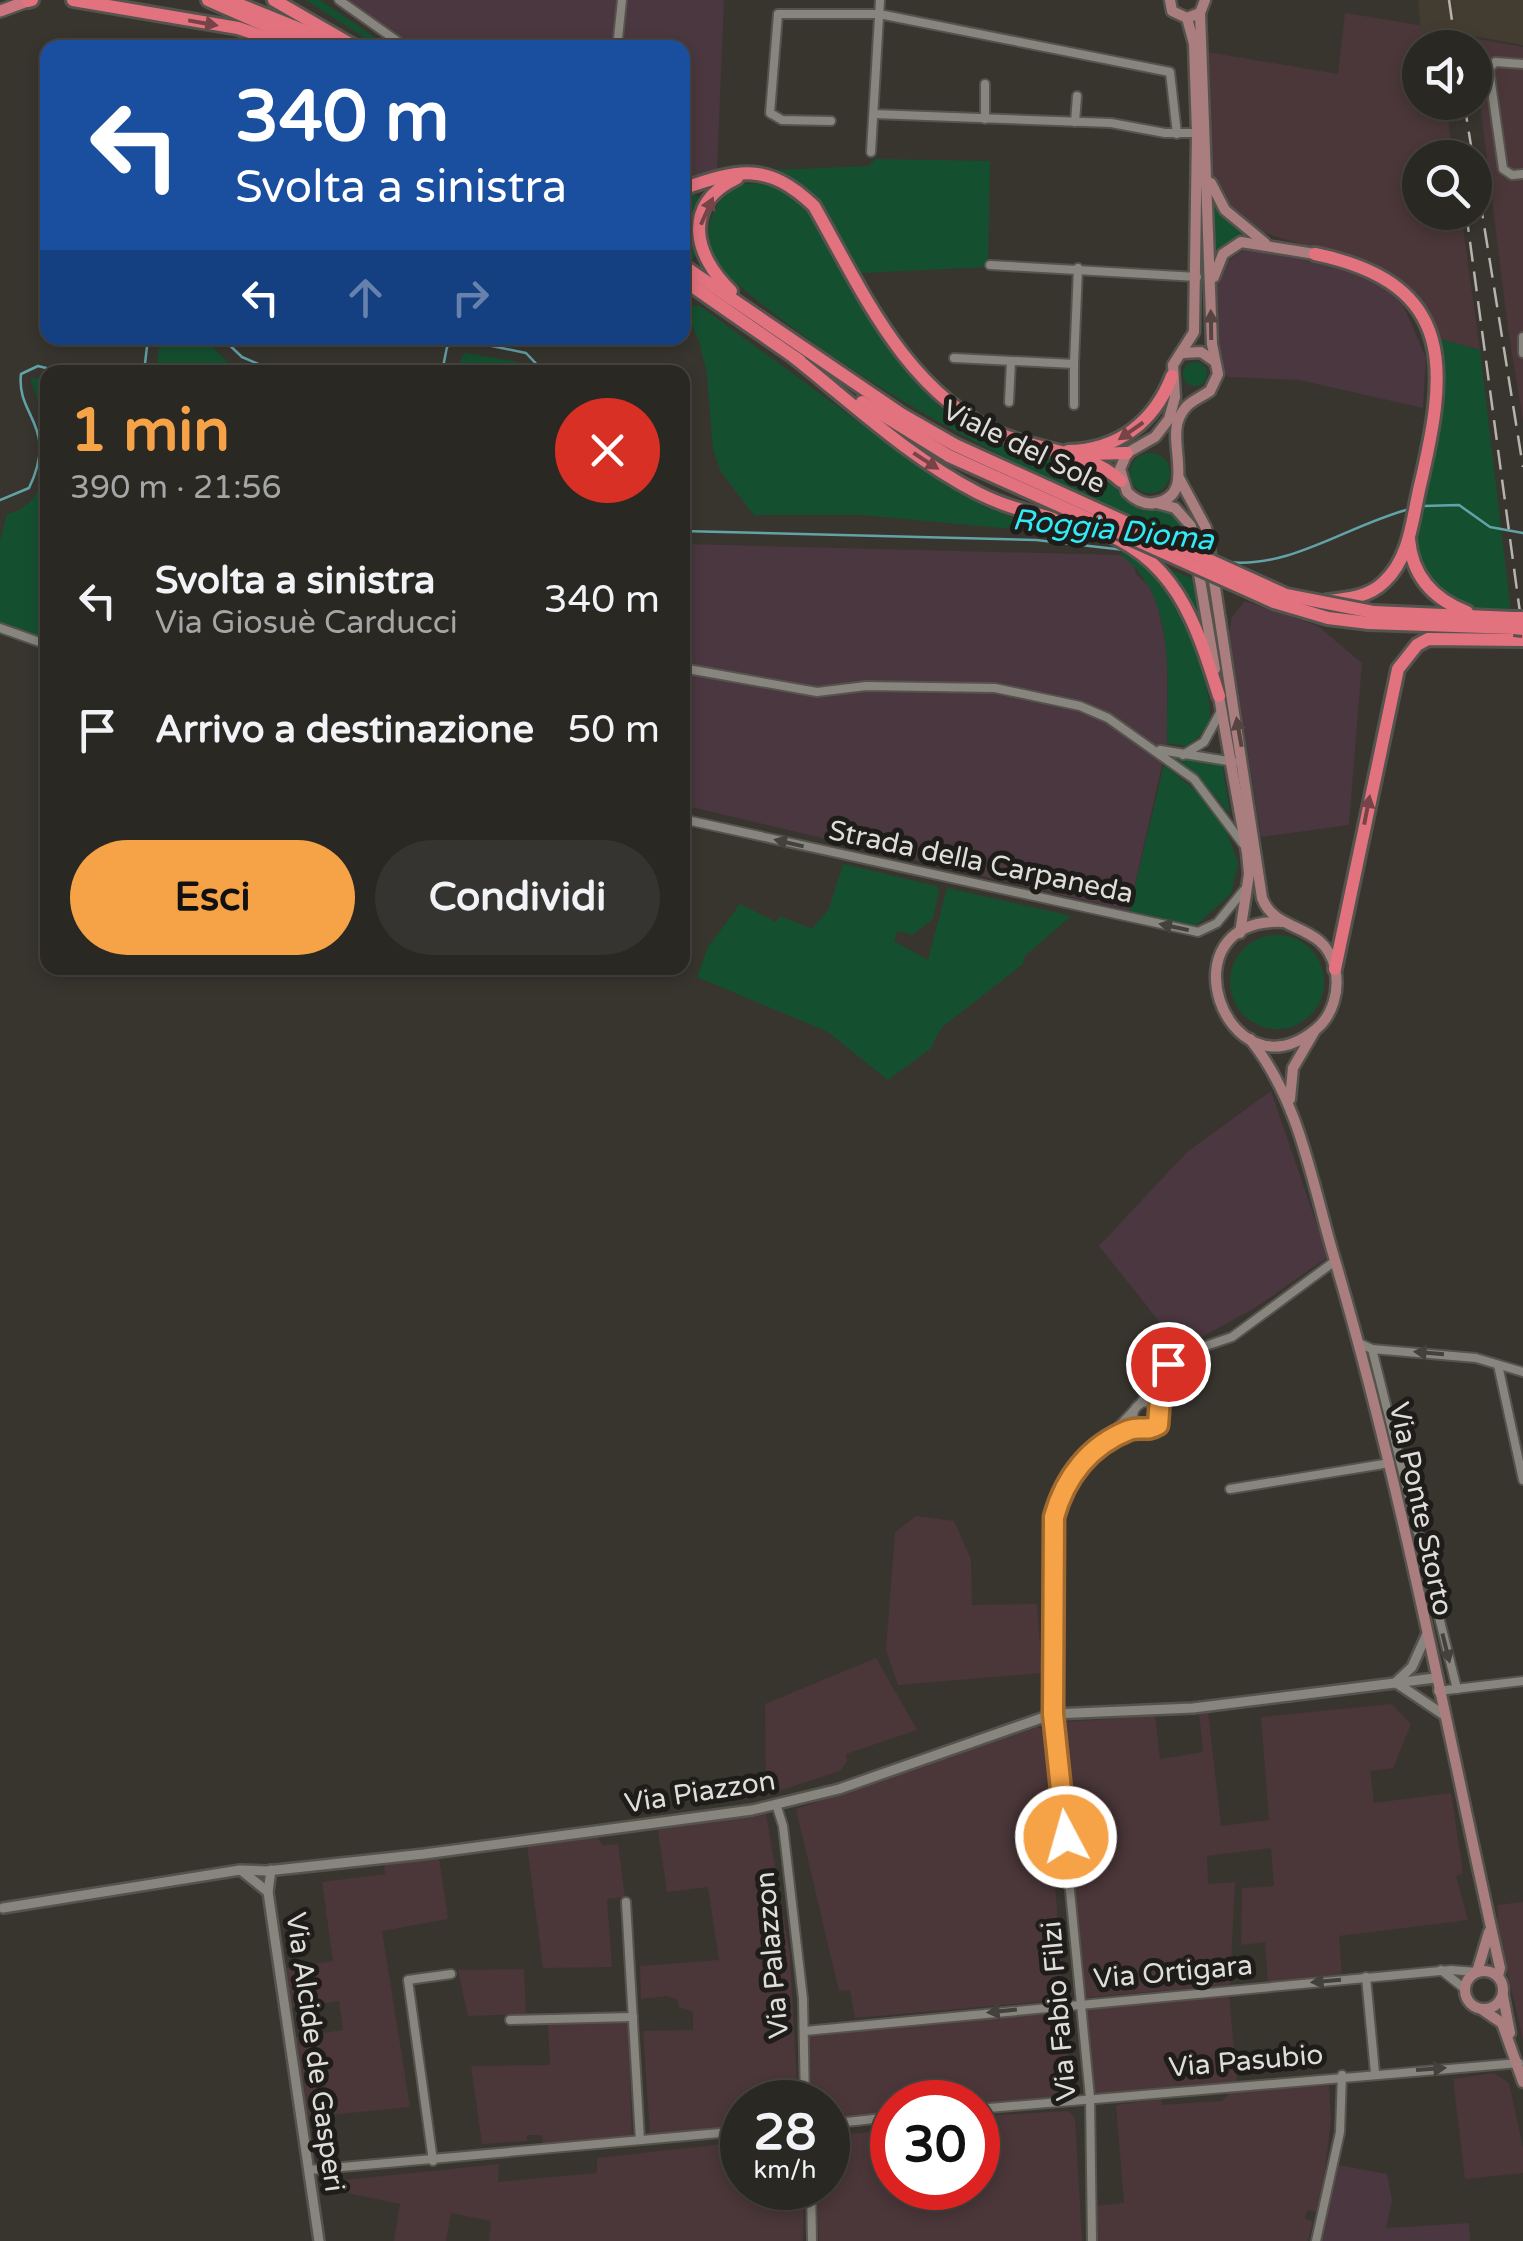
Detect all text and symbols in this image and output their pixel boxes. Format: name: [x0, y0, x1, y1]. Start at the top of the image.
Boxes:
one-way arrow: [188, 15, 220, 31]
map controls: [1402, 30, 1492, 230]
button: sound: [1402, 30, 1492, 120]
text: 340 m: [235, 76, 449, 160]
icon: left: [70, 80, 200, 210]
button: search: [1402, 140, 1492, 230]
text: Svolta a sinistra: [235, 161, 567, 215]
one-way arrow: [699, 196, 715, 225]
icon: left: [233, 270, 288, 325]
icon: ahead: [338, 270, 393, 325]
icon: right: [443, 270, 498, 325]
one-way arrow: [1203, 308, 1219, 340]
street label: Viale del Sole: [937, 393, 1111, 501]
text: 1 min: [70, 395, 230, 467]
button: close: [555, 398, 660, 503]
one-way arrow: [1117, 421, 1144, 440]
one-way arrow: [912, 451, 939, 469]
text: 390 m · 21:56: [70, 469, 282, 507]
water label: Roggia Dioma: [1011, 501, 1216, 559]
text: Svolta a sinistra: [155, 558, 435, 604]
icon: left: [70, 573, 125, 628]
text: 340 m: [544, 577, 660, 623]
text: Via Giosuè Carducci: [155, 604, 458, 642]
icon: arrive: [70, 703, 125, 758]
text: Arrivo a destinazione: [155, 707, 534, 753]
text: 50 m: [568, 707, 660, 753]
one-way arrow: [1231, 716, 1246, 747]
one-way arrow: [1360, 794, 1375, 826]
street label: Strada della Carpaneda: [826, 813, 1136, 911]
one-way arrow: [773, 834, 804, 850]
button: Esci: [70, 840, 355, 955]
button: Condividi: [375, 840, 660, 955]
one-way arrow: [1158, 919, 1189, 935]
pin: [1126, 1322, 1211, 1407]
icon: arrive: [1141, 1337, 1196, 1392]
one-way arrow: [1413, 1344, 1445, 1360]
street label: Via Ponte Storto: [1382, 1399, 1460, 1619]
one-way arrow: [1439, 1633, 1455, 1664]
street label: Via Piazzon: [622, 1763, 778, 1821]
position arrow: [1014, 1785, 1118, 1889]
street label: Via Palazzon: [748, 1870, 796, 2040]
street label: Via Alcide de Gasperi: [279, 1910, 351, 2194]
street label: Via Fabio Filzi: [1034, 1920, 1084, 2102]
street label: Via Ortigara: [1092, 1948, 1254, 1996]
one-way arrow: [1310, 1973, 1341, 1989]
one-way arrow: [986, 2003, 1018, 2019]
street label: Via Pasubio: [1167, 2037, 1325, 2085]
one-way arrow: [1415, 2060, 1447, 2076]
speed limit sign: 30: [870, 2080, 1000, 2210]
text: 28: [754, 2103, 816, 2163]
text: km/h: [754, 2155, 816, 2185]

